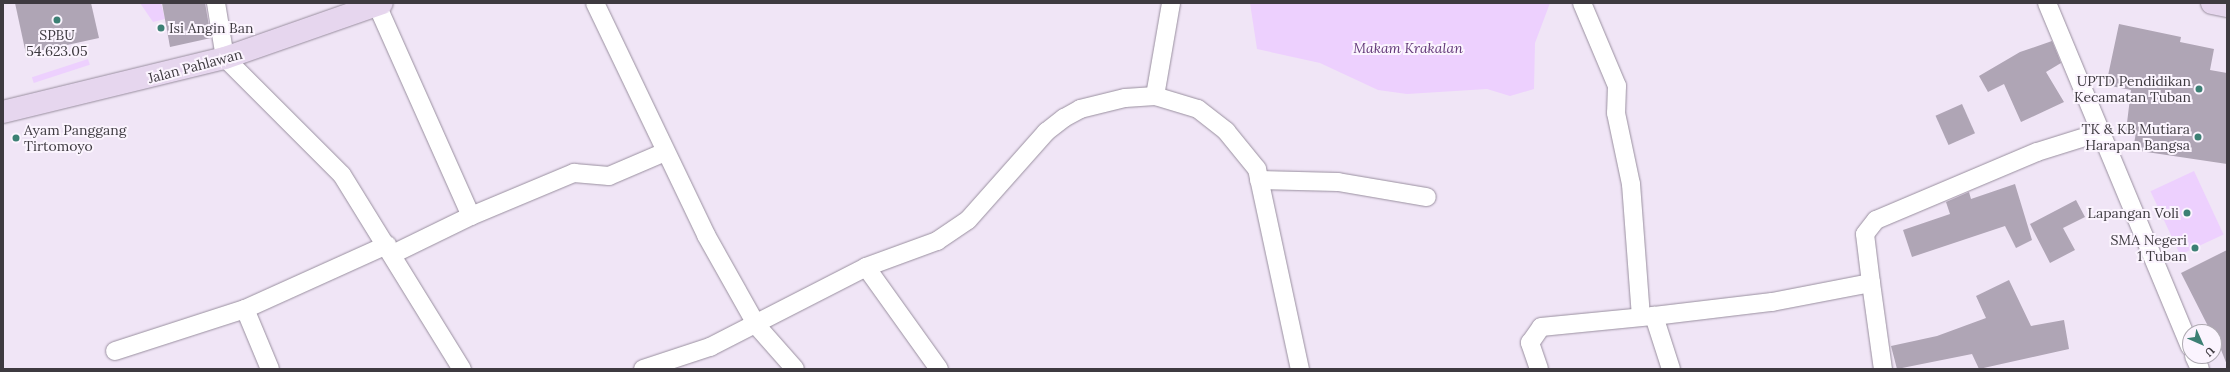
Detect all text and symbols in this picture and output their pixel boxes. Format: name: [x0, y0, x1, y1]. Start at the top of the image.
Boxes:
marker: SPBU 54.623.05: [52, 15, 62, 25]
place label: Isi Angin Ban: [169, 20, 254, 36]
marker: Isi Angin Ban: [156, 23, 166, 33]
place label: SPBU 54.623.05: [26, 27, 88, 60]
park label: Makam Krakalan: [1353, 40, 1463, 56]
street label: Jalan Pahlawan: [146, 45, 244, 87]
place label: UPTD Pendidikan Kecamatan Tuban: [2074, 73, 2191, 106]
marker: UPTD Pendidikan Kecamatan Tuban: [2194, 84, 2204, 94]
place label: TK & KB Mutiara Harapan Bangsa: [2081, 121, 2190, 154]
place label: Ayam Panggang Tirtomoyo: [24, 122, 126, 154]
marker: TK & KB Mutiara Harapan Bangsa: [2193, 132, 2203, 142]
marker: Ayam Panggang Tirtomoyo: [11, 133, 21, 143]
place label: Lapangan Voli: [2088, 205, 2179, 221]
marker: Lapangan Voli: [2182, 208, 2192, 218]
place label: SMA Negeri 1 Tuban: [2110, 232, 2187, 264]
marker: SMA Negeri 1 Tuban: [2190, 243, 2200, 253]
north arrow: [2182, 324, 2222, 364]
text: U: [2202, 344, 2218, 360]

